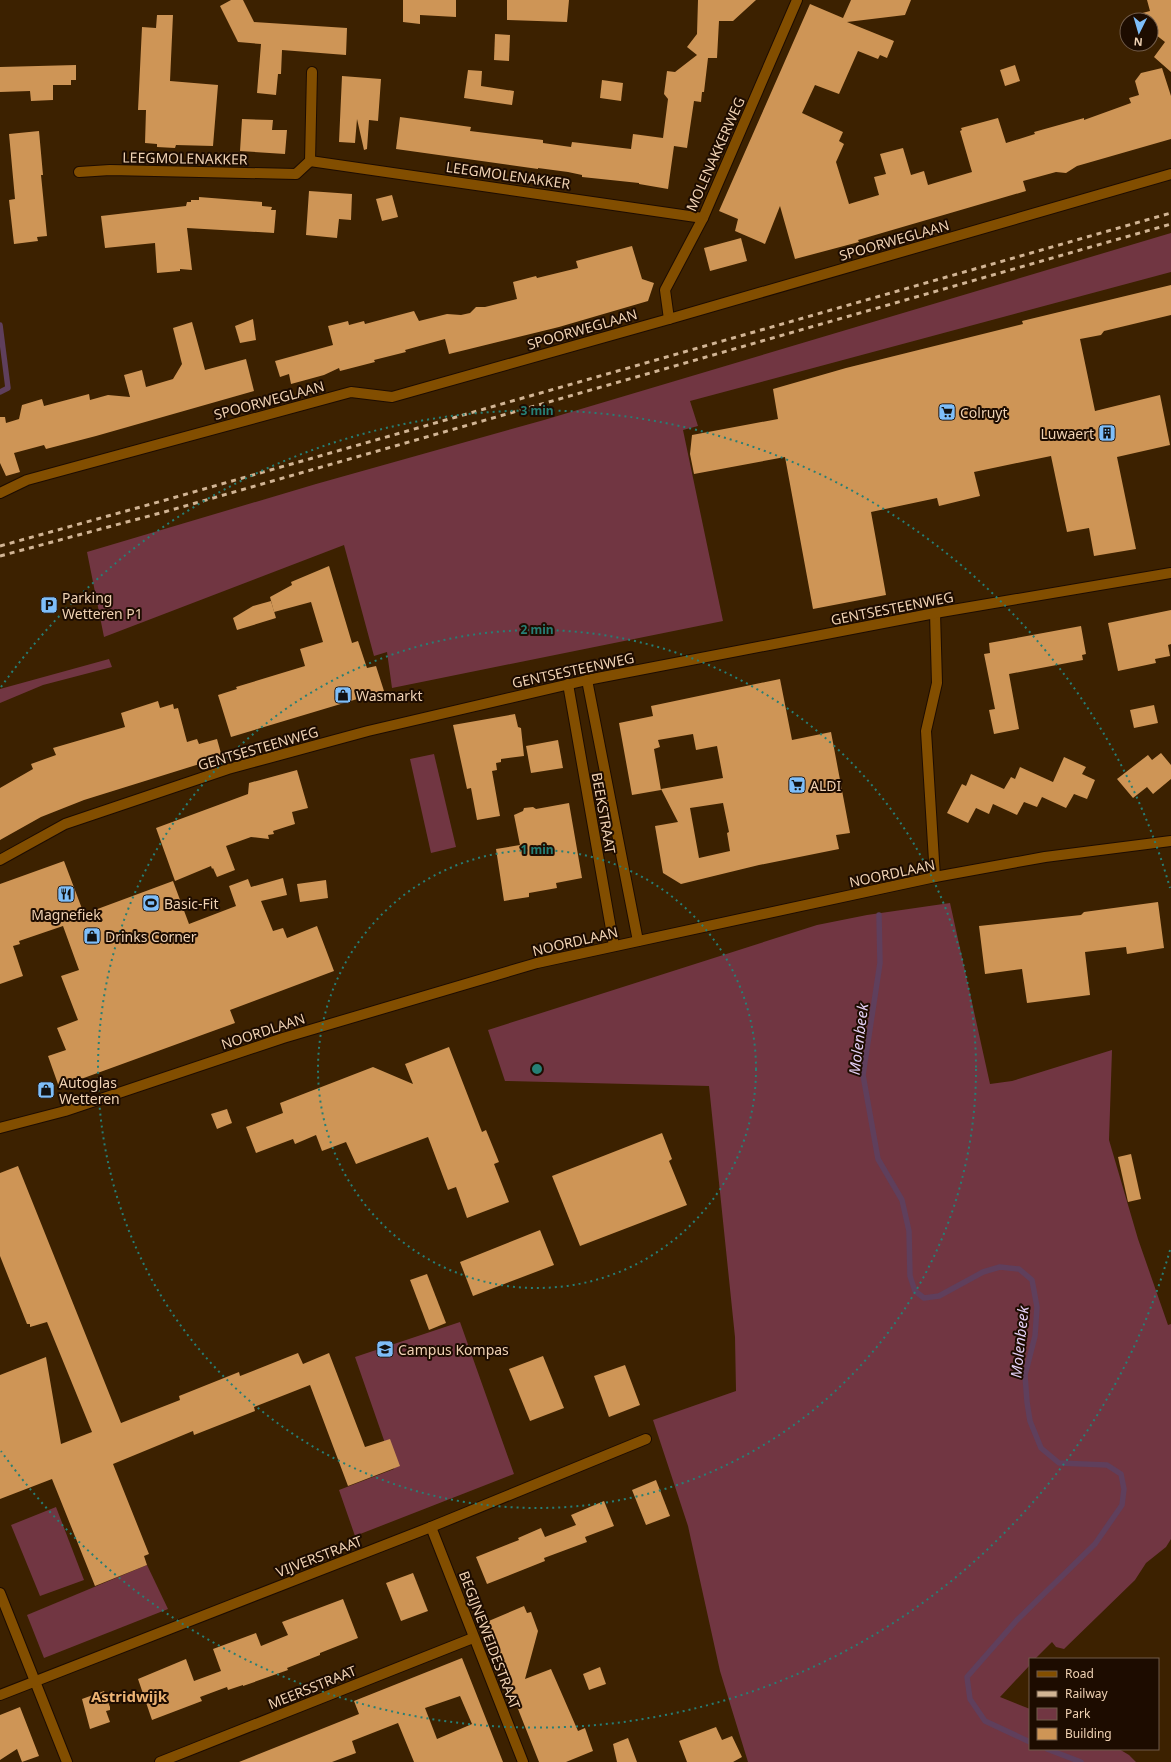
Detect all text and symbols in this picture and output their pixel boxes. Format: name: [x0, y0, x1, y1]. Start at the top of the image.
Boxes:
north arrow: [1119, 12, 1159, 52]
text: N: [1133, 35, 1143, 50]
street label: MOLENAKKERWEG: [681, 94, 749, 214]
street label: LEEGMOLENAKKER: [122, 147, 248, 169]
street label: LEEGMOLENAKKER: [445, 157, 572, 193]
street label: SPOORWEGLAAN: [837, 215, 951, 265]
street label: SPOORWEGLAAN: [525, 304, 639, 354]
street label: SPOORWEGLAAN: [212, 376, 326, 424]
text: 3 min: [520, 402, 554, 419]
supermarket icon: Colruyt: [937, 402, 957, 422]
place label: Colruyt: [960, 403, 1008, 422]
building icon: Luwaert: [1097, 423, 1117, 443]
place label: Luwaert: [1040, 424, 1094, 443]
street label: GENTSESTEENWEG: [829, 587, 955, 629]
place label: Parking Wetteren P1: [62, 588, 143, 623]
parking icon: Parking Wetteren P1: [39, 595, 59, 615]
text: 2 min: [520, 621, 554, 638]
street label: GENTSESTEENWEG: [510, 648, 636, 692]
shop icon: Wasmarkt: [333, 685, 353, 705]
place label: Wasmarkt: [356, 686, 423, 705]
street label: GENTSESTEENWEG: [196, 722, 320, 774]
street label: BEEKSTRAAT: [588, 771, 621, 855]
supermarket icon: ALDI: [787, 775, 807, 795]
place label: ALDI: [810, 776, 842, 795]
text: 1 min: [520, 841, 554, 858]
street label: NOORDLAAN: [847, 855, 937, 891]
restaurant icon: Magnefiek: [56, 884, 76, 904]
sports icon: Basic-Fit: [141, 893, 161, 913]
place label: Basic-Fit: [164, 894, 218, 913]
place label: Magnefiek: [31, 905, 101, 924]
street label: NOORDLAAN: [530, 922, 620, 960]
shop icon: Drinks Corner: [82, 926, 102, 946]
place label: Drinks Corner: [105, 927, 197, 946]
water label: Molenbeek: [844, 1001, 872, 1076]
street label: NOORDLAAN: [219, 1008, 307, 1054]
centre of rings: [530, 1062, 544, 1076]
place label: Autoglas Wetteren: [59, 1073, 120, 1108]
shop icon: Autoglas Wetteren: [36, 1080, 56, 1100]
water label: Molenbeek: [1005, 1304, 1033, 1379]
school or university icon: Campus Kompas: [375, 1339, 395, 1359]
place label: Campus Kompas: [398, 1340, 509, 1359]
street label: VIJVERSTRAAT: [273, 1531, 365, 1581]
street label: BEGIJNEWEIDESTRAAT: [455, 1568, 525, 1712]
legend: [1029, 1658, 1159, 1750]
street label: MEERSSTRAAT: [265, 1661, 359, 1713]
text: Road: [1065, 1665, 1094, 1682]
text: Railway: [1065, 1685, 1109, 1702]
district label: Astridwijk: [91, 1686, 168, 1706]
text: Park: [1065, 1705, 1091, 1722]
text: Building: [1065, 1725, 1112, 1742]

